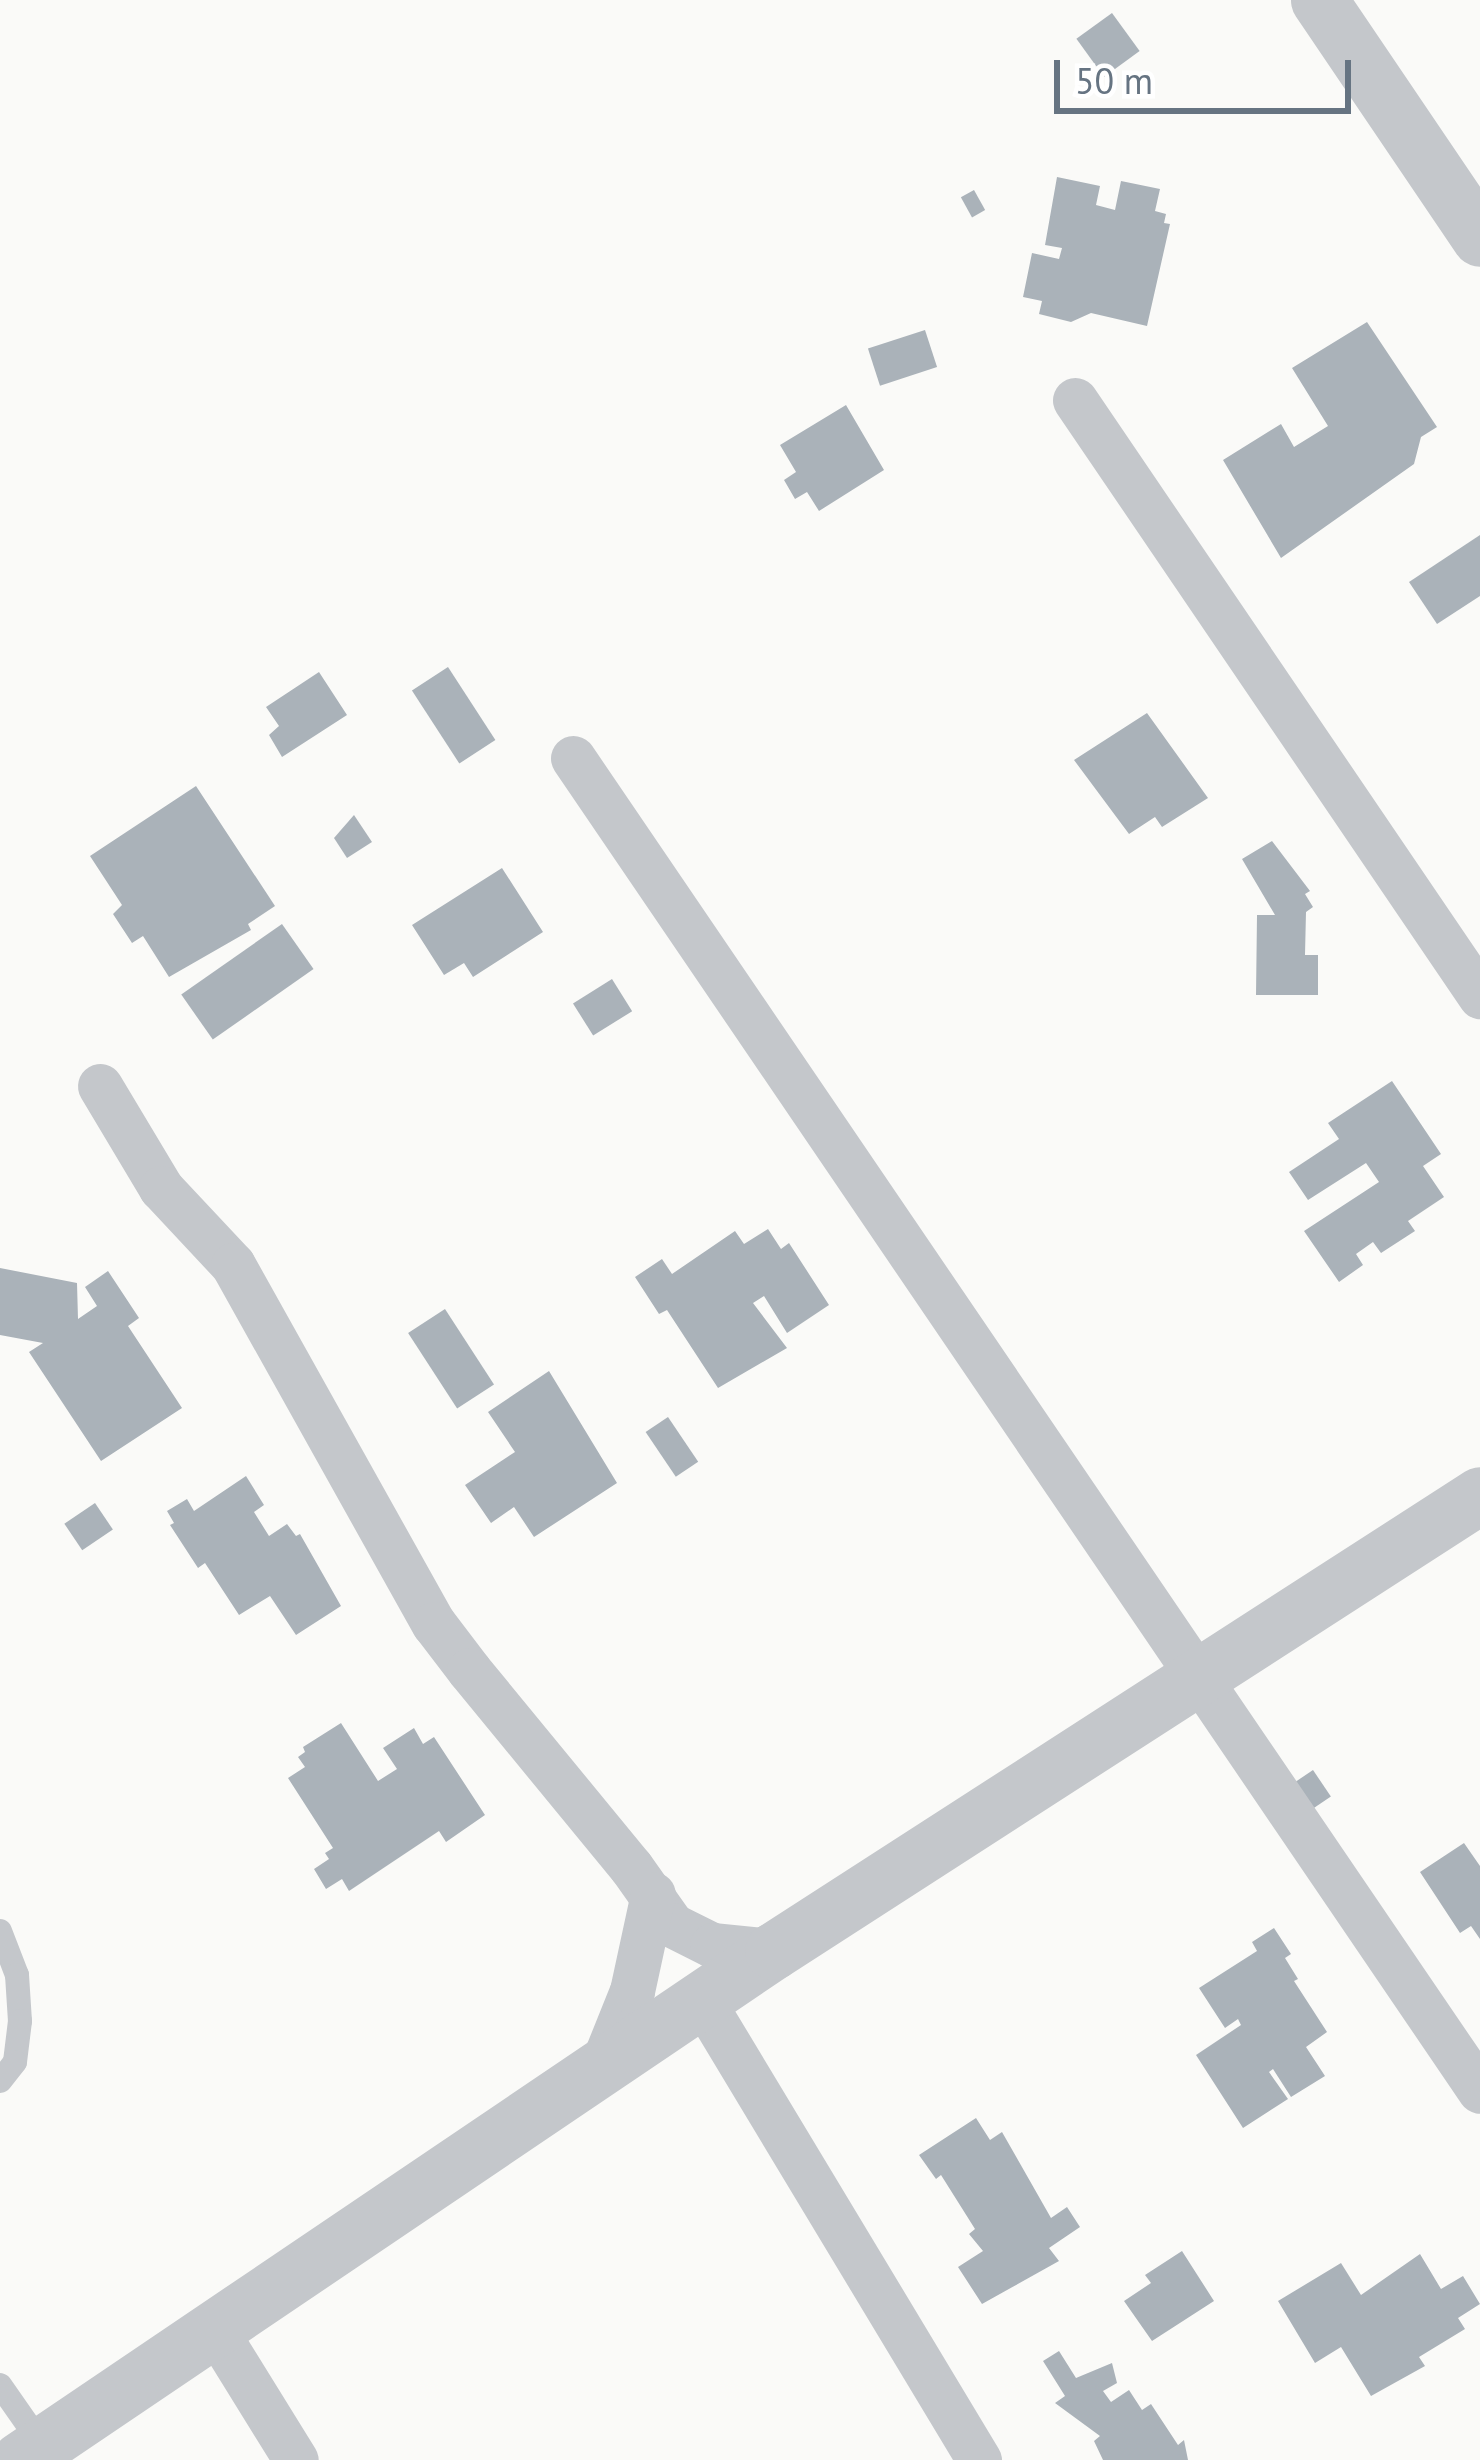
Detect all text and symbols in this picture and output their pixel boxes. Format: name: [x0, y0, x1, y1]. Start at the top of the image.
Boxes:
scale bar: [1060, 36, 1357, 110]
text: 50 m: [1075, 57, 1153, 104]

